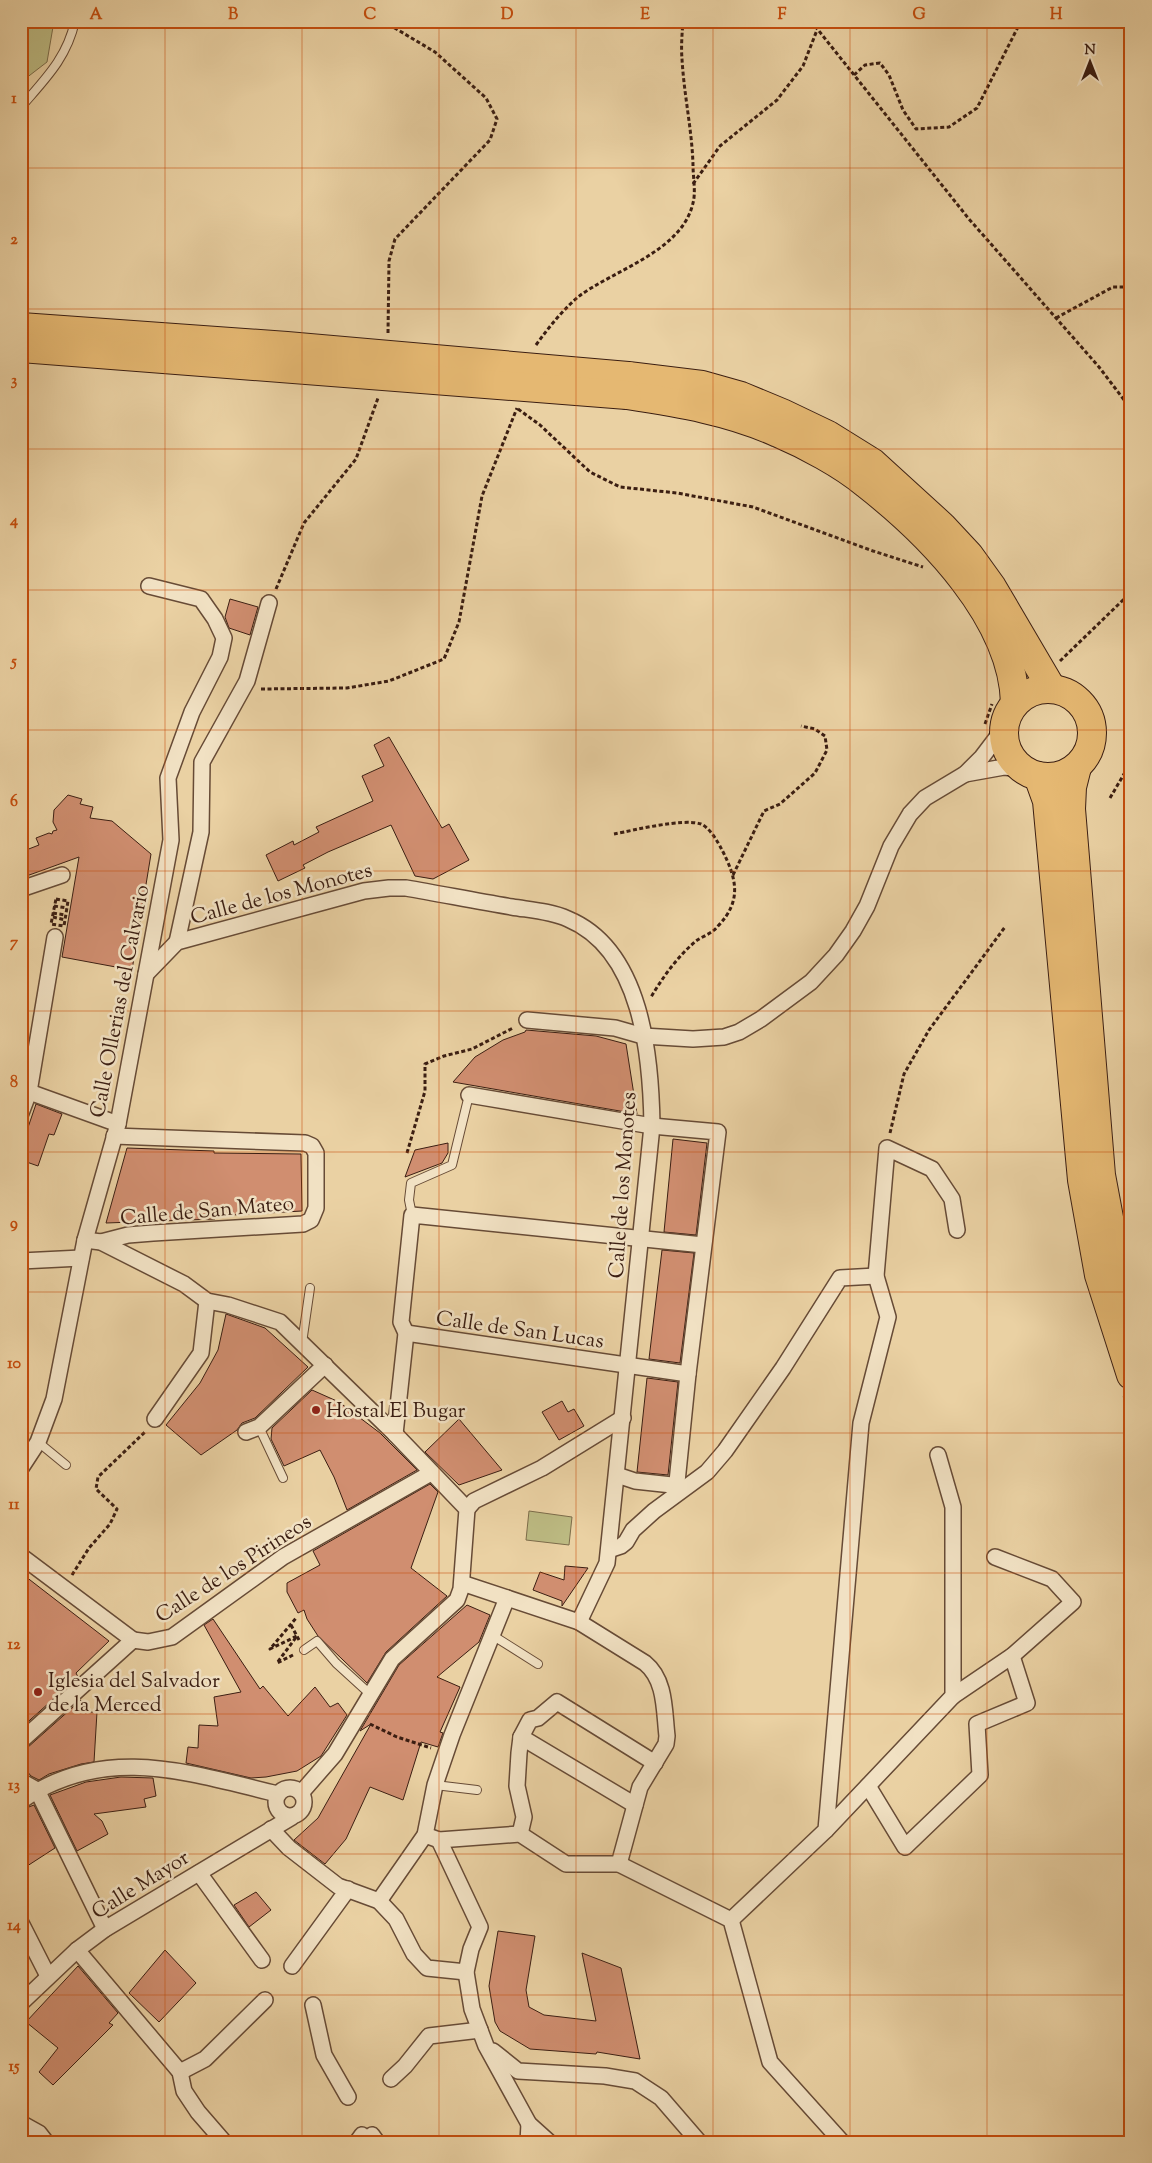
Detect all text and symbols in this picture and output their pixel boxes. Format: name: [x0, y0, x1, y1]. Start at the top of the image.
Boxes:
text: A: [90, 4, 103, 27]
text: B: [228, 4, 238, 27]
text: C: [364, 4, 377, 27]
text: D: [501, 4, 514, 27]
text: E: [640, 4, 650, 27]
text: F: [778, 4, 787, 27]
text: G: [912, 4, 926, 27]
text: H: [1050, 4, 1063, 27]
north arrow: [1064, 38, 1114, 88]
text: N: [1084, 41, 1096, 61]
text: 1: [11, 88, 17, 111]
text: 2: [10, 229, 18, 252]
text: 3: [11, 370, 18, 393]
text: 4: [9, 510, 18, 533]
text: 5: [9, 651, 17, 674]
text: 6: [10, 791, 18, 814]
street label: Calle de los Monotes: [187, 856, 376, 934]
street label: Calle Ollerias del Calvario: [84, 882, 158, 1120]
text: 7: [10, 932, 19, 955]
text: 8: [10, 1072, 18, 1095]
street label: Calle de los Monotes: [603, 1091, 645, 1280]
street label: Calle de San Mateo: [119, 1189, 295, 1235]
text: 9: [10, 1213, 18, 1236]
street label: Calle de San Lucas: [434, 1304, 606, 1358]
text: 10: [7, 1353, 21, 1376]
place label: Hostal El Bugar: [326, 1397, 466, 1427]
marker: Hostal El Bugar: [310, 1404, 322, 1416]
text: 11: [9, 1494, 20, 1517]
street label: Calle de los Pirineos: [150, 1508, 318, 1632]
text: 12: [8, 1634, 21, 1657]
place label: Iglesia del Salvador de la Merced: [48, 1667, 220, 1721]
marker: Iglesia del Salvador de la Merced: [32, 1686, 44, 1698]
text: 13: [8, 1775, 20, 1798]
street label: Calle Mayor: [86, 1844, 196, 1928]
text: 14: [7, 1915, 21, 1938]
text: 15: [9, 2056, 20, 2079]

